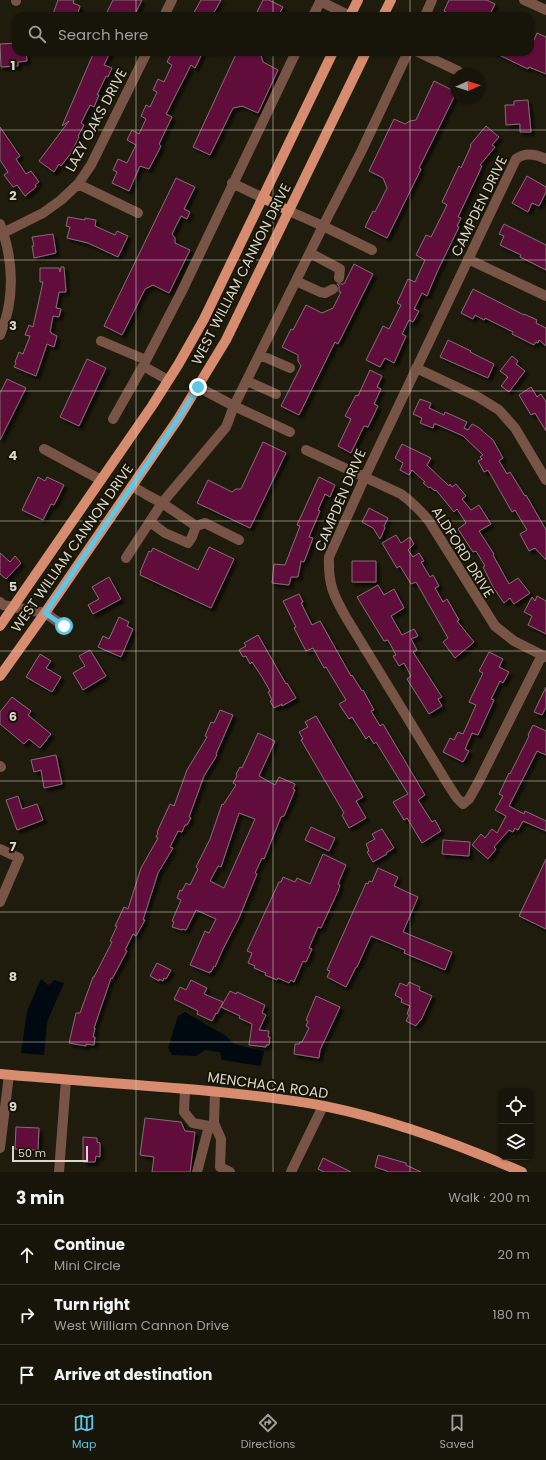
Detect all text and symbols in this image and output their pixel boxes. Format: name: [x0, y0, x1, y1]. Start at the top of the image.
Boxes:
search box: [12, 12, 534, 56]
icon: search: [26, 23, 48, 45]
text: Search here: [58, 24, 148, 45]
text: 1: [11, 56, 15, 75]
street label: LAZY OAKS DRIVE: [60, 65, 132, 175]
north arrow: [450, 68, 486, 104]
street label: CAMPDEN DRIVE: [446, 152, 512, 260]
street label: WEST WILLIAM CANNON DRIVE: [186, 180, 296, 368]
text: 2: [9, 186, 17, 205]
text: 3: [9, 316, 17, 335]
route end: [189, 378, 207, 396]
text: 4: [9, 446, 18, 465]
street label: CAMPDEN DRIVE: [309, 446, 371, 554]
street label: WEST WILLIAM CANNON DRIVE: [6, 460, 138, 636]
street label: ALDFORD DRIVE: [427, 503, 499, 601]
text: 5: [9, 577, 17, 596]
route start: [55, 617, 73, 635]
text: 6: [9, 707, 17, 726]
text: 7: [10, 837, 17, 856]
text: 8: [9, 967, 17, 986]
street label: MENCHACA ROAD: [206, 1067, 330, 1103]
map controls: [498, 1088, 534, 1160]
button: locate: [498, 1088, 534, 1124]
text: 9: [9, 1097, 17, 1116]
button: layers: [498, 1124, 534, 1160]
scale bar: [12, 1144, 88, 1163]
text: 50 m: [18, 1145, 46, 1161]
text: 3 min: [16, 1186, 64, 1210]
text: Walk · 200 m: [448, 1188, 530, 1207]
text: Continue: [54, 1234, 125, 1255]
icon: ahead: [16, 1244, 38, 1266]
text: 20 m: [497, 1245, 530, 1264]
text: Mini Circle: [54, 1256, 121, 1275]
text: Turn right: [54, 1294, 130, 1315]
icon: right: [16, 1304, 38, 1326]
text: 180 m: [493, 1305, 530, 1324]
text: West William Cannon Drive: [54, 1316, 229, 1335]
icon: arrive: [16, 1364, 38, 1386]
text: Arrive at destination: [54, 1364, 212, 1385]
tab: Map: [72, 1412, 96, 1453]
tab: Directions: [241, 1412, 295, 1453]
tab: Saved: [440, 1412, 474, 1453]

